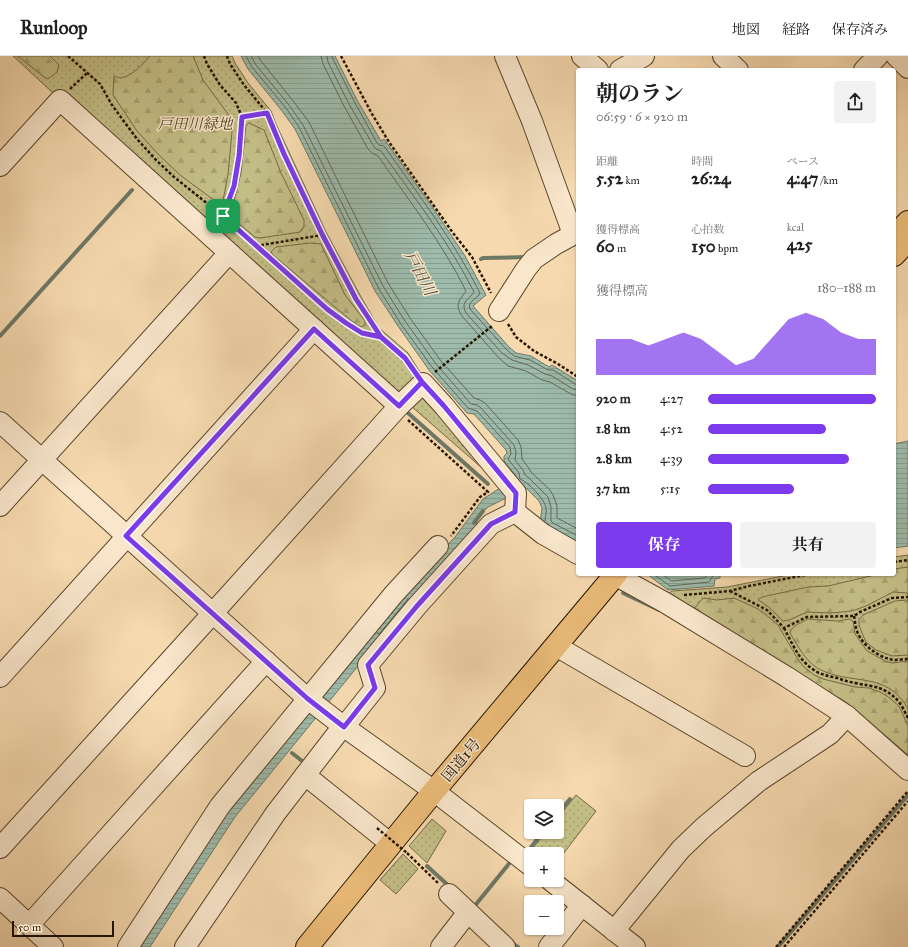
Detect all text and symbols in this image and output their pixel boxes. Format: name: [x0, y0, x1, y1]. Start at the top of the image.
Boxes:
text: Runloop: [20, 16, 88, 39]
text: 地図: [732, 21, 760, 38]
text: 経路: [782, 21, 810, 38]
text: 保存済み: [832, 21, 888, 38]
text: 朝のラン: [596, 80, 684, 107]
button: share: [834, 81, 876, 123]
text: 06:59 · 6 × 920 m: [596, 109, 688, 125]
park label: 戸田川緑地: [157, 115, 234, 133]
text: 距離: [596, 155, 618, 168]
text: 時間: [691, 155, 713, 168]
text: ペース: [787, 155, 819, 168]
text: 5.52: [596, 168, 623, 189]
text: 26:24: [691, 168, 731, 189]
text: 4:47: [787, 168, 818, 189]
text: km: [623, 174, 640, 187]
text: /km: [818, 174, 838, 187]
pin: [206, 199, 240, 233]
icon: arrive: [212, 205, 234, 227]
text: kcal: [787, 221, 804, 234]
text: 獲得標高: [596, 223, 640, 236]
text: 心拍数: [691, 223, 724, 236]
text: 425: [787, 234, 812, 255]
text: 60: [596, 236, 615, 257]
text: 150: [691, 236, 716, 257]
text: m: [615, 242, 626, 255]
text: bpm: [716, 242, 738, 255]
water label: 戸田川: [400, 247, 441, 300]
text: 180–188 m: [817, 280, 876, 296]
text: 獲得標高: [596, 283, 648, 299]
text: 920 m: [596, 391, 631, 407]
text: 4:27: [660, 391, 684, 407]
text: 1.8 km: [596, 421, 631, 437]
text: 4:52: [660, 421, 683, 437]
text: 2.8 km: [596, 451, 632, 467]
text: 4:39: [660, 451, 683, 467]
text: 3.7 km: [596, 481, 630, 497]
text: 5:15: [660, 481, 680, 497]
button: 保存: [596, 522, 732, 568]
button: 共有: [740, 522, 876, 568]
street label: 国道1号: [438, 735, 484, 785]
map controls: [524, 799, 564, 935]
button: layers: [524, 799, 564, 839]
button: +: [524, 847, 564, 887]
button: −: [524, 895, 564, 935]
scale bar: [12, 919, 114, 938]
text: 50 m: [18, 921, 41, 934]

